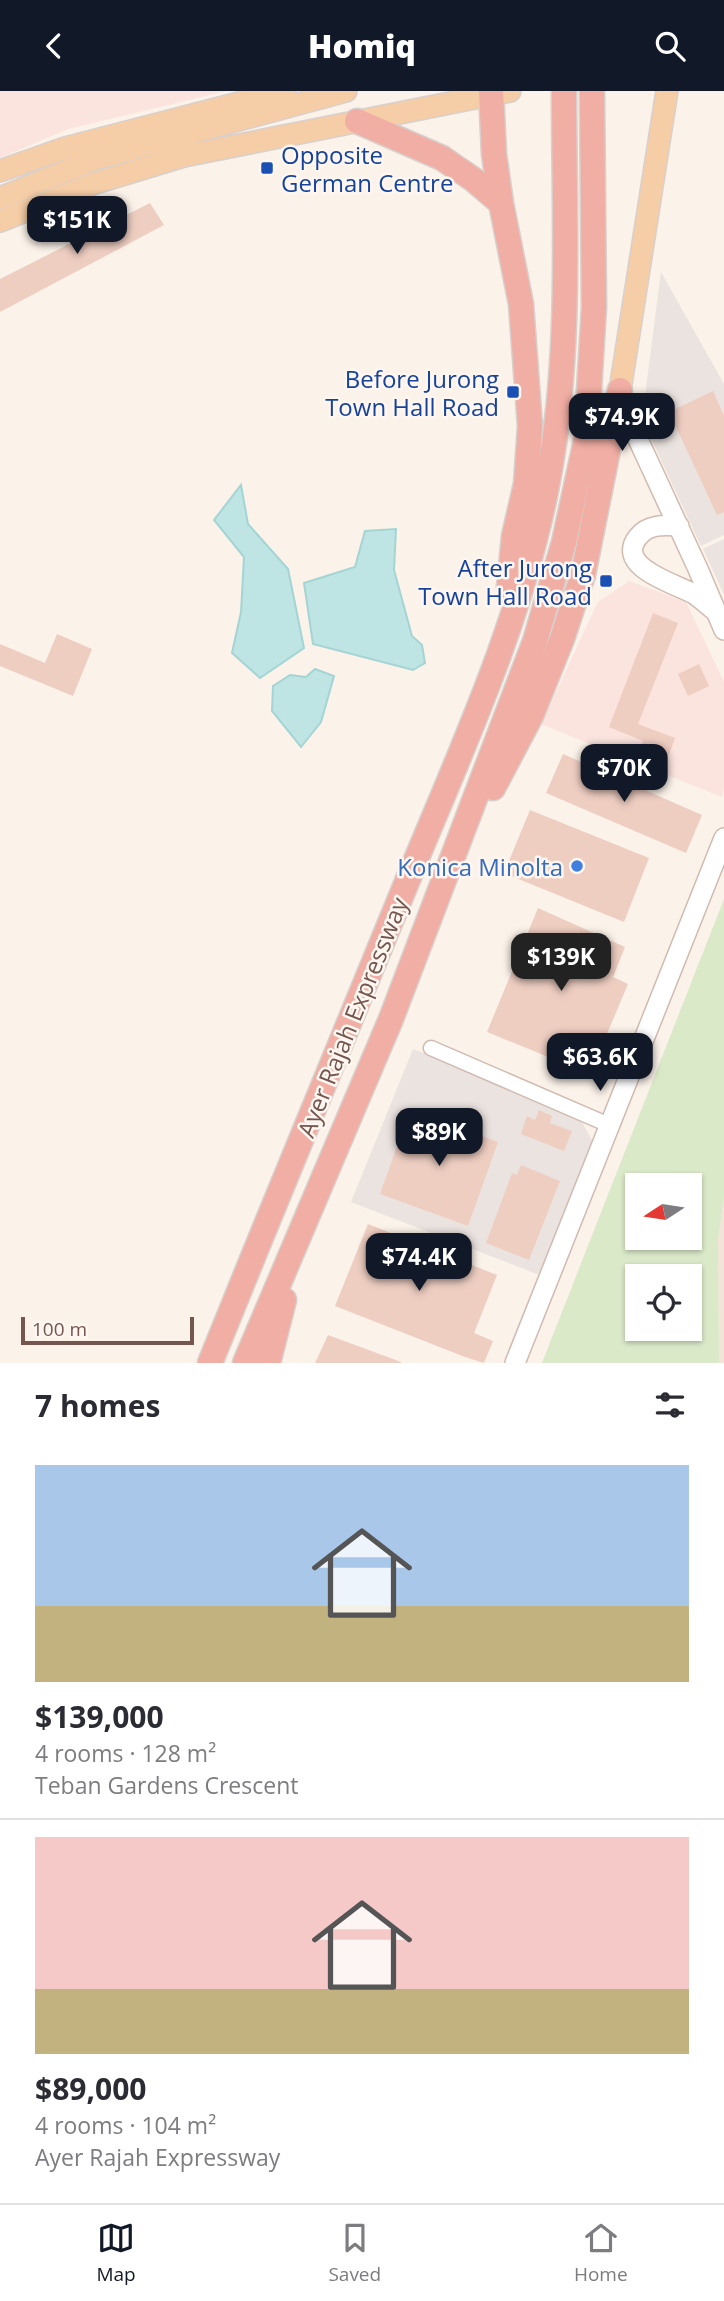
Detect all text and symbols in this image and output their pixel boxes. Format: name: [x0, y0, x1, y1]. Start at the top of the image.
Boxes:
text: Homiq: [308, 24, 416, 67]
icon: back: [35, 27, 73, 65]
icon: search: [651, 27, 689, 65]
place label: Opposite German Centre: [281, 138, 453, 199]
marker: Opposite German Centre: [259, 160, 275, 176]
pin: $151K: [28, 197, 126, 256]
text: $151K: [43, 203, 111, 235]
place label: Before Jurong Town Hall Road: [325, 362, 499, 423]
marker: Before Jurong Town Hall Road: [505, 384, 521, 400]
pin: $74.9K: [565, 393, 679, 453]
text: $74.9K: [585, 400, 659, 432]
place label: After Jurong Town Hall Road: [418, 551, 592, 612]
marker: After Jurong Town Hall Road: [598, 573, 614, 589]
pin: $70K: [583, 745, 665, 804]
text: $70K: [597, 751, 651, 783]
place label: Konica Minolta: [397, 850, 563, 883]
marker: Konica Minolta: [569, 858, 585, 874]
street label: Ayer Rajah Expressway: [289, 891, 416, 1142]
pin: $139K: [512, 933, 610, 993]
text: $139K: [527, 940, 595, 972]
pin: $63.6K: [543, 1033, 657, 1093]
text: $63.6K: [563, 1040, 637, 1072]
pin: $89K: [398, 1109, 480, 1168]
text: $89K: [412, 1115, 466, 1147]
north arrow: [625, 1173, 702, 1249]
map controls: [625, 1173, 702, 1341]
pin: $74.4K: [362, 1233, 476, 1293]
text: $74.4K: [382, 1240, 456, 1272]
button: locate: [625, 1264, 702, 1341]
scale bar: [21, 1314, 194, 1346]
text: 100 m: [32, 1316, 87, 1342]
text: 7 homes: [35, 1385, 160, 1426]
icon: filters: [651, 1386, 689, 1424]
icon: home: [299, 1510, 425, 1636]
text: $139,000: [35, 1696, 164, 1737]
text: 4 rooms · 128 m²: [35, 1737, 216, 1769]
text: Teban Gardens Crescent: [35, 1769, 298, 1801]
icon: home: [299, 1882, 425, 2008]
text: $89,000: [35, 2068, 146, 2109]
text: 4 rooms · 104 m²: [35, 2109, 216, 2141]
text: Ayer Rajah Expressway: [35, 2141, 280, 2173]
tab: Map: [96, 2219, 136, 2287]
tab: Saved: [328, 2219, 381, 2287]
tab: Home: [574, 2219, 628, 2287]

